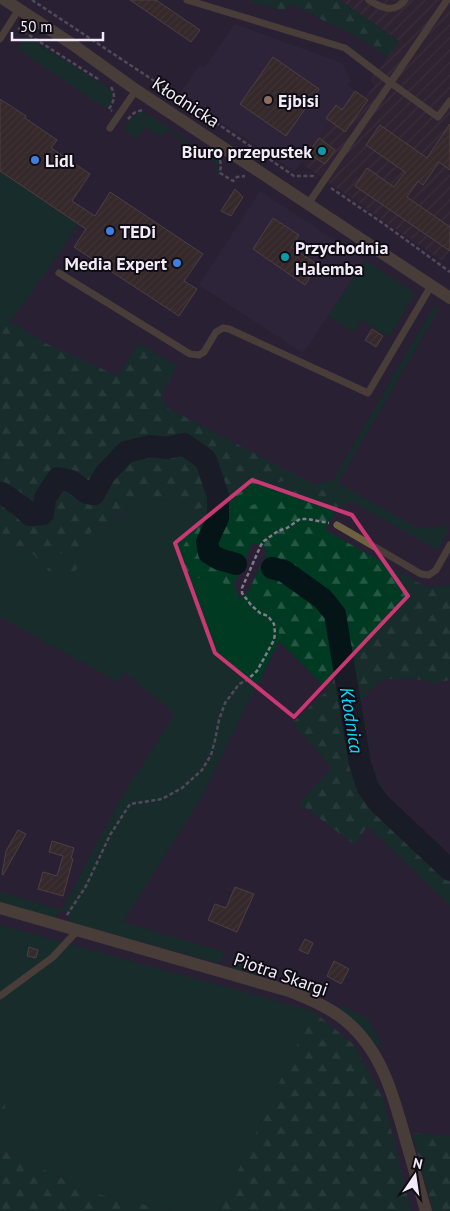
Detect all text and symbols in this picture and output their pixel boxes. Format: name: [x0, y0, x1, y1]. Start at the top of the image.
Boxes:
scale bar: [12, 10, 104, 42]
text: 50 m: [20, 17, 53, 36]
street label: Kłodnicka: [148, 72, 224, 132]
place label: Ejbisi: [278, 89, 319, 112]
marker: Ejbisi: [262, 94, 274, 106]
place label: Biuro przepustek: [182, 140, 312, 163]
marker: Biuro przepustek: [316, 145, 328, 157]
place label: Lidl: [45, 149, 75, 172]
marker: Lidl: [29, 154, 41, 166]
place label: TEDi: [120, 220, 156, 243]
marker: TEDi: [104, 225, 116, 237]
place label: Przychodnia Halemba: [295, 236, 388, 280]
marker: Przychodnia Halemba: [279, 251, 291, 263]
place label: Media Expert: [65, 252, 168, 275]
marker: Media Expert: [171, 257, 183, 269]
water label: Kłodnica: [335, 685, 369, 756]
street label: Piotra Skargi: [231, 947, 331, 1001]
north arrow: [390, 1151, 440, 1201]
text: N: [411, 1154, 424, 1173]

